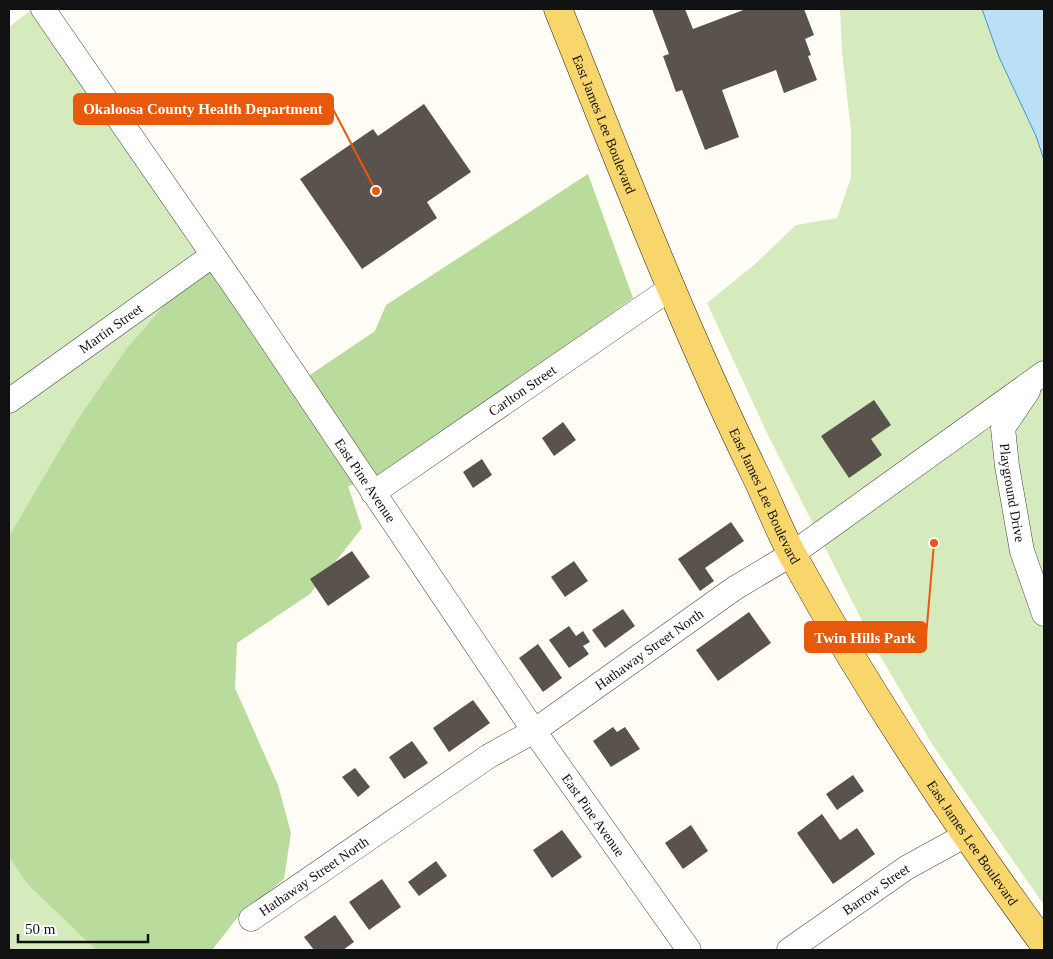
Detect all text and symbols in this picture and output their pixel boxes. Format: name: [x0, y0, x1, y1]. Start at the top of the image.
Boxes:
street label: East James Lee Boulevard: [570, 53, 639, 196]
callout: Okaloosa County Health Department: [74, 94, 333, 124]
text: Okaloosa County Health Department: [83, 101, 323, 117]
street label: Martin Street: [76, 300, 145, 356]
street label: Carlton Street: [486, 362, 559, 419]
street label: East James Lee Boulevard: [727, 425, 803, 566]
street label: East Pine Avenue: [332, 435, 399, 525]
street label: Playground Drive: [997, 442, 1028, 543]
street label: Hathaway Street North: [592, 606, 706, 693]
callout: Twin Hills Park: [805, 622, 926, 652]
text: Twin Hills Park: [814, 630, 916, 646]
street label: East Pine Avenue: [559, 771, 628, 859]
street label: East James Lee Boulevard: [924, 778, 1021, 908]
street label: Hathaway Street North: [256, 833, 371, 919]
street label: Barrow Street: [839, 860, 912, 918]
scale bar: [18, 912, 148, 944]
text: 50 m: [25, 921, 56, 937]

